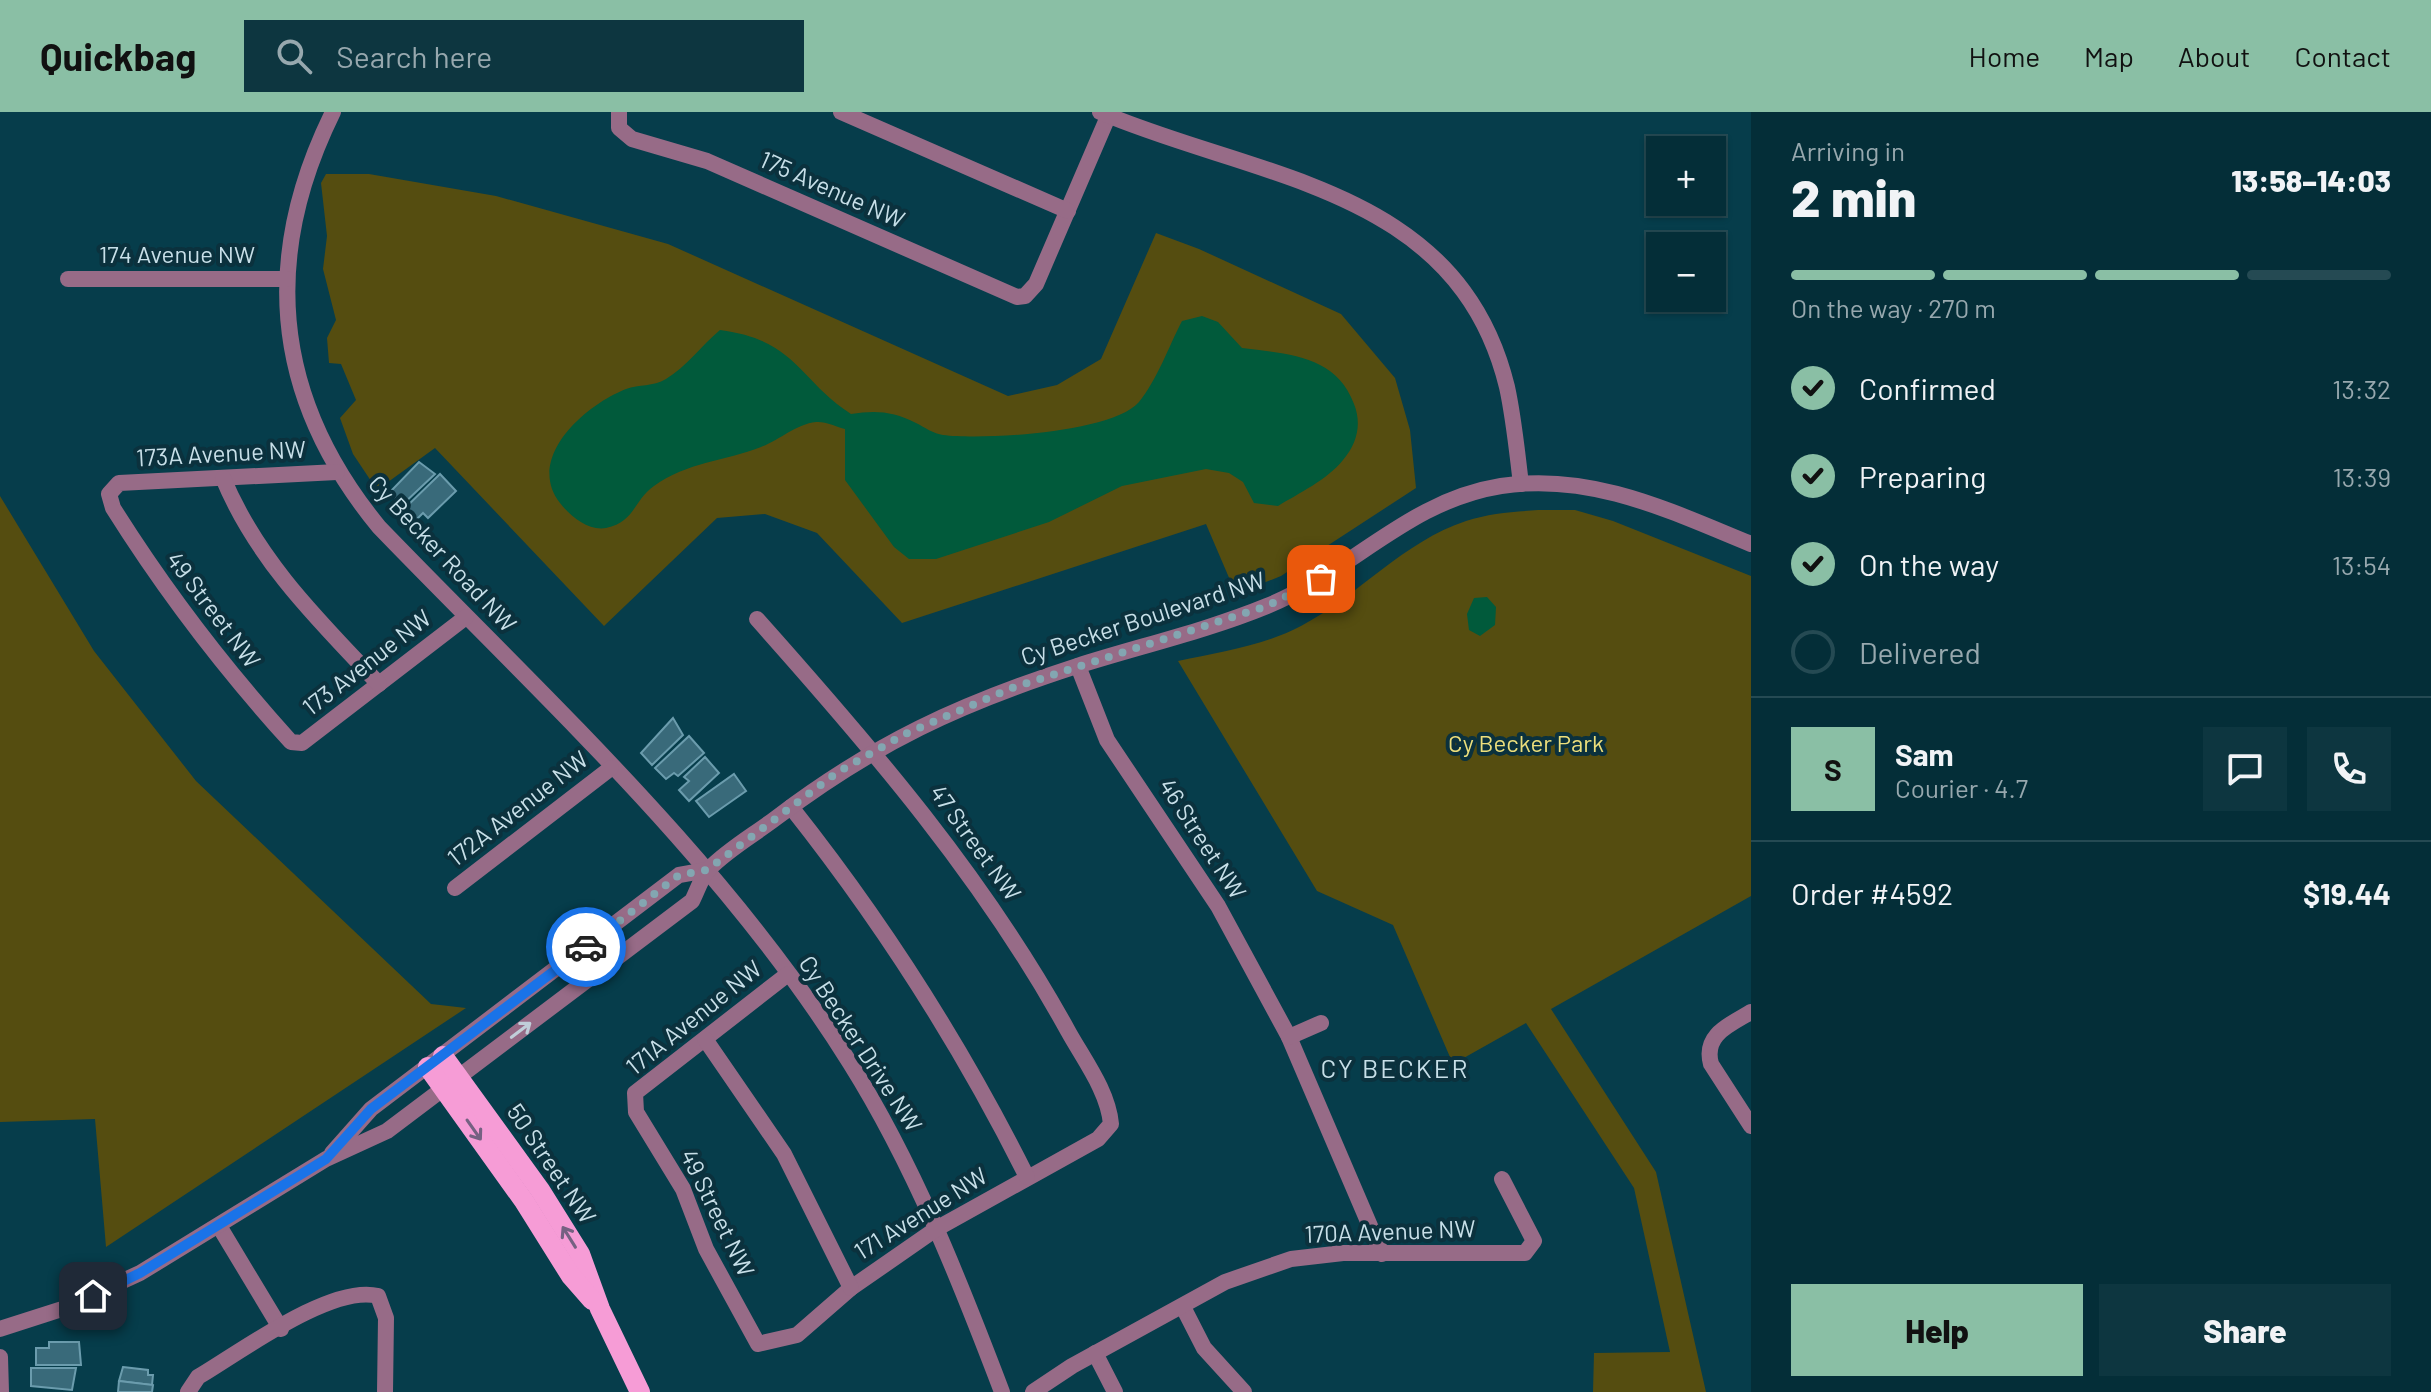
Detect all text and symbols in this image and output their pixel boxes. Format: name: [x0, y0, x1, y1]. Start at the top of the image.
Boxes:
search box: [244, 20, 804, 92]
text: Quickbag: [40, 33, 196, 79]
icon: search: [272, 34, 316, 78]
text: Search here: [336, 38, 492, 74]
text: Home: [1969, 39, 2040, 73]
text: Map: [2084, 39, 2134, 73]
text: About: [2178, 39, 2250, 73]
text: Contact: [2294, 39, 2391, 73]
text: Arriving in: [1791, 135, 1905, 166]
map controls: [1646, 136, 1726, 312]
button: +: [1646, 136, 1726, 216]
street label: 175 Avenue NW: [756, 144, 909, 233]
text: 13:58–14:03: [2231, 162, 2391, 198]
text: 2 min: [1791, 165, 1916, 227]
button: −: [1646, 232, 1726, 312]
street label: 174 Avenue NW: [99, 239, 255, 268]
text: On the way · 270 m: [1791, 292, 1996, 323]
icon: check: [1791, 366, 1835, 410]
text: Confirmed: [1859, 370, 1996, 406]
text: 13:32: [2332, 373, 2391, 404]
street label: 173A Avenue NW: [135, 434, 306, 471]
icon: check: [1791, 454, 1835, 498]
text: Preparing: [1859, 458, 1986, 494]
text: 13:39: [2333, 461, 2391, 492]
street label: Cy Becker Road NW: [363, 469, 523, 637]
icon: check: [1791, 542, 1835, 586]
street label: 49 Street NW: [161, 545, 267, 673]
pin: [1287, 545, 1355, 613]
text: On the way: [1859, 546, 1999, 582]
text: 13:54: [2332, 549, 2391, 580]
icon: bag: [1299, 557, 1343, 601]
street label: Cy Becker Boulevard NW: [1017, 564, 1268, 671]
street label: 173 Avenue NW: [296, 603, 436, 721]
text: Delivered: [1859, 634, 1981, 670]
button: chat: [2203, 727, 2287, 811]
button: phone: [2307, 727, 2391, 811]
park label: Cy Becker Park: [1448, 728, 1604, 757]
text: Sam: [1895, 736, 1954, 772]
street label: 172A Avenue NW: [441, 744, 593, 872]
text: S: [1824, 751, 1842, 787]
street label: 46 Street NW: [1154, 772, 1253, 904]
text: Courier · 4.7: [1895, 772, 2028, 803]
street label: 47 Street NW: [924, 778, 1028, 906]
text: Order #4592: [1791, 875, 1953, 911]
text: $19.44: [2303, 875, 2391, 911]
courier: [546, 907, 626, 987]
icon: car: [564, 925, 608, 969]
street label: Cy Becker Drive NW: [793, 950, 929, 1137]
street label: 171A Avenue NW: [619, 953, 767, 1080]
one-way arrow: [510, 1021, 531, 1038]
district label: CY BECKER: [1321, 1052, 1469, 1083]
street label: 50 Street NW: [502, 1098, 603, 1229]
one-way arrow: [466, 1118, 482, 1140]
street label: 49 Street NW: [675, 1144, 762, 1281]
street label: 171 Avenue NW: [848, 1160, 992, 1265]
street label: 170A Avenue NW: [1304, 1213, 1476, 1248]
one-way arrow: [561, 1227, 578, 1249]
pin: [59, 1262, 127, 1330]
icon: home: [71, 1274, 115, 1318]
button: Help: [1791, 1284, 2083, 1376]
button: Share: [2099, 1284, 2391, 1376]

